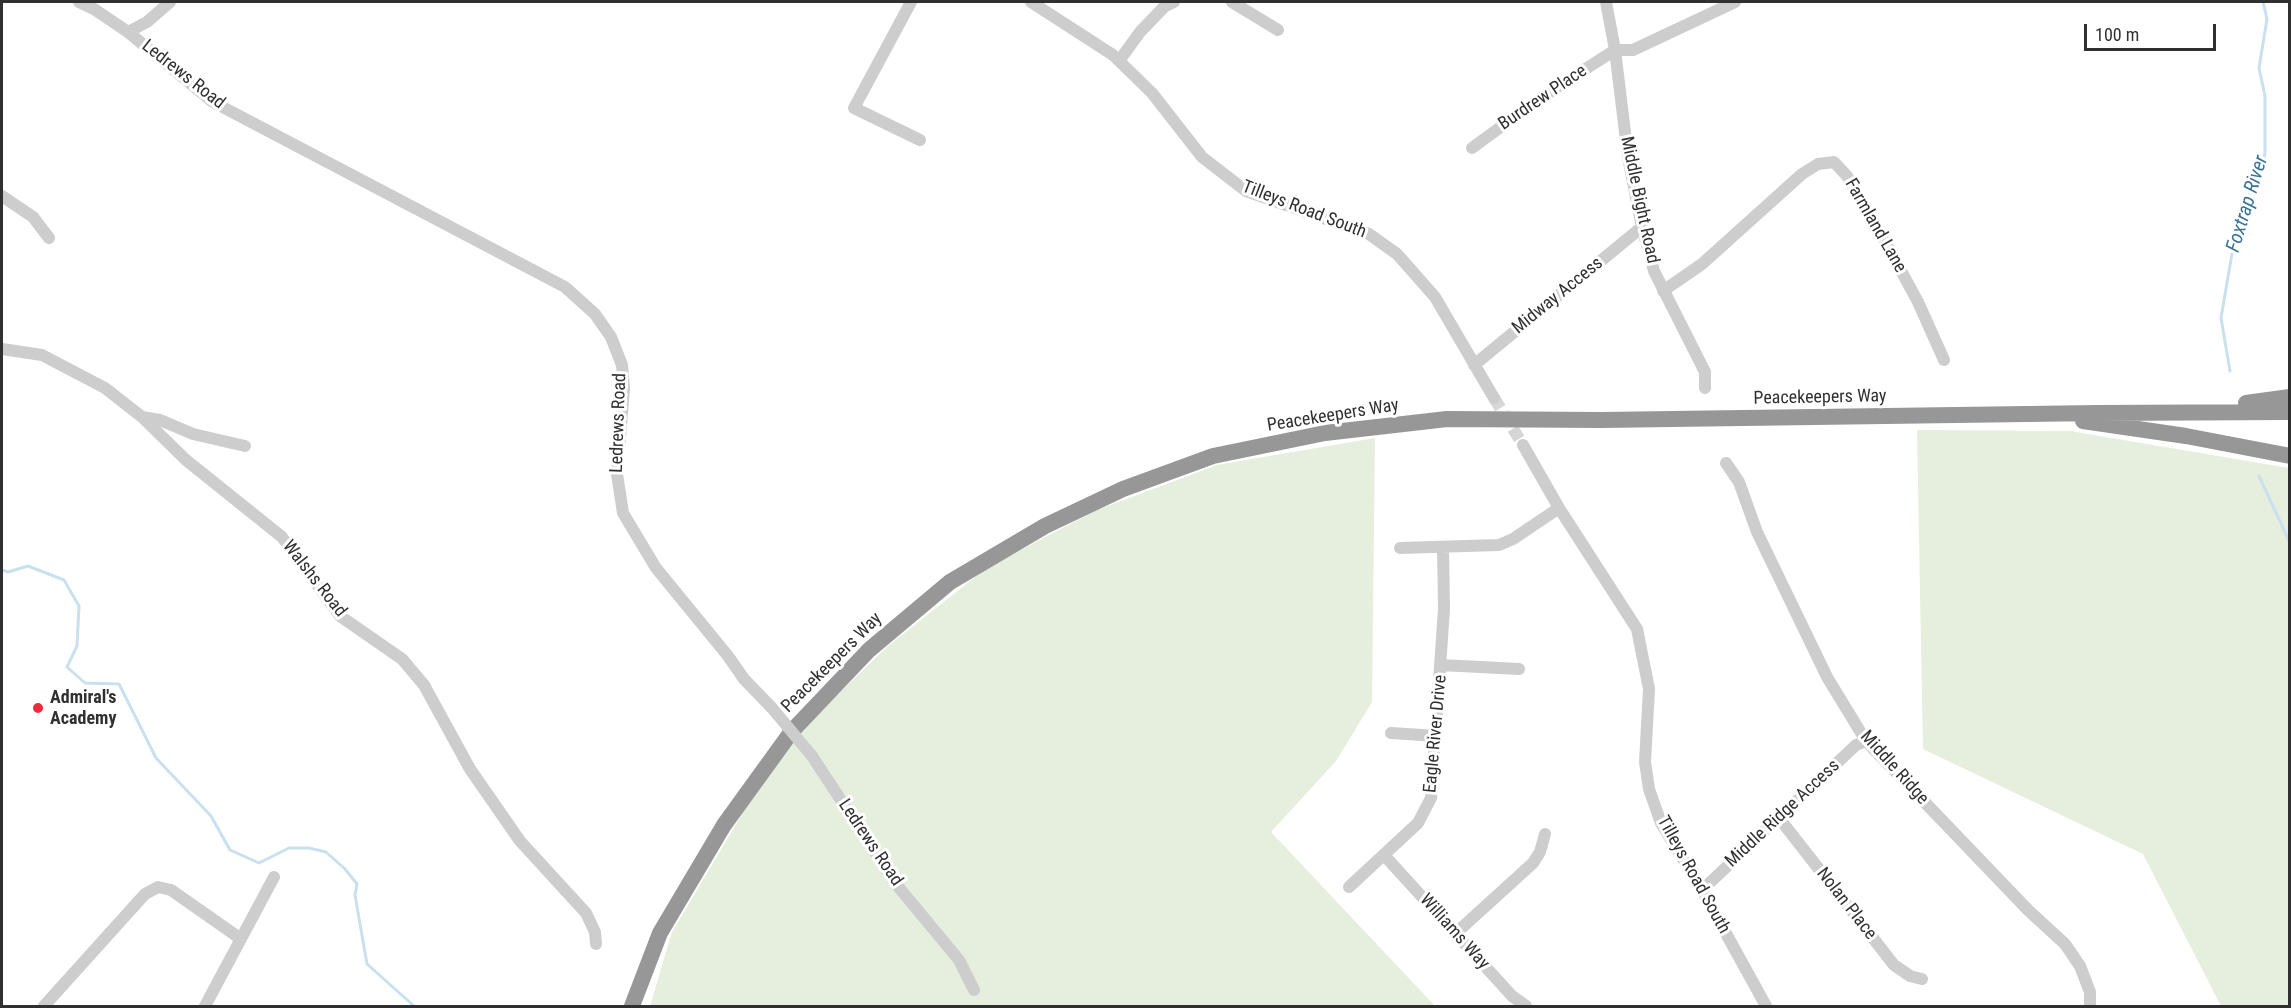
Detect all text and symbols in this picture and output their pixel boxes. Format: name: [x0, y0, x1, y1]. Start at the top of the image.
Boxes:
scale bar: [2087, 12, 2219, 50]
text: 100 m: [2095, 24, 2139, 45]
street label: Ledrews Road: [137, 36, 229, 114]
street label: Burdrew Place: [1495, 61, 1591, 135]
street label: Middle Bight Road: [1615, 134, 1663, 266]
water label: Foxtrap River: [2222, 153, 2274, 255]
street label: Farmland Lane: [1839, 175, 1911, 277]
street label: Tilleys Road South: [1239, 176, 1369, 244]
street label: Midway Access: [1508, 253, 1608, 339]
street label: Ledrews Road: [606, 373, 632, 473]
street label: Peacekeepers Way: [1753, 386, 1887, 410]
street label: Peacekeepers Way: [1266, 395, 1400, 437]
street label: Walshs Road: [277, 536, 351, 622]
street label: Peacekeepers Way: [777, 608, 887, 718]
street label: Eagle River Drive: [1420, 674, 1452, 794]
place label: Admiral's Academy: [50, 687, 117, 730]
marker: Admiral's Academy: [31, 701, 45, 715]
street label: Middle Ridge: [1855, 727, 1933, 809]
street label: Middle Ridge Access: [1721, 756, 1845, 872]
street label: Ledrews Road: [833, 796, 907, 890]
street label: Tilleys Road South: [1652, 812, 1734, 938]
street label: Nolan Place: [1811, 864, 1881, 944]
street label: Williams Way: [1414, 890, 1494, 974]

